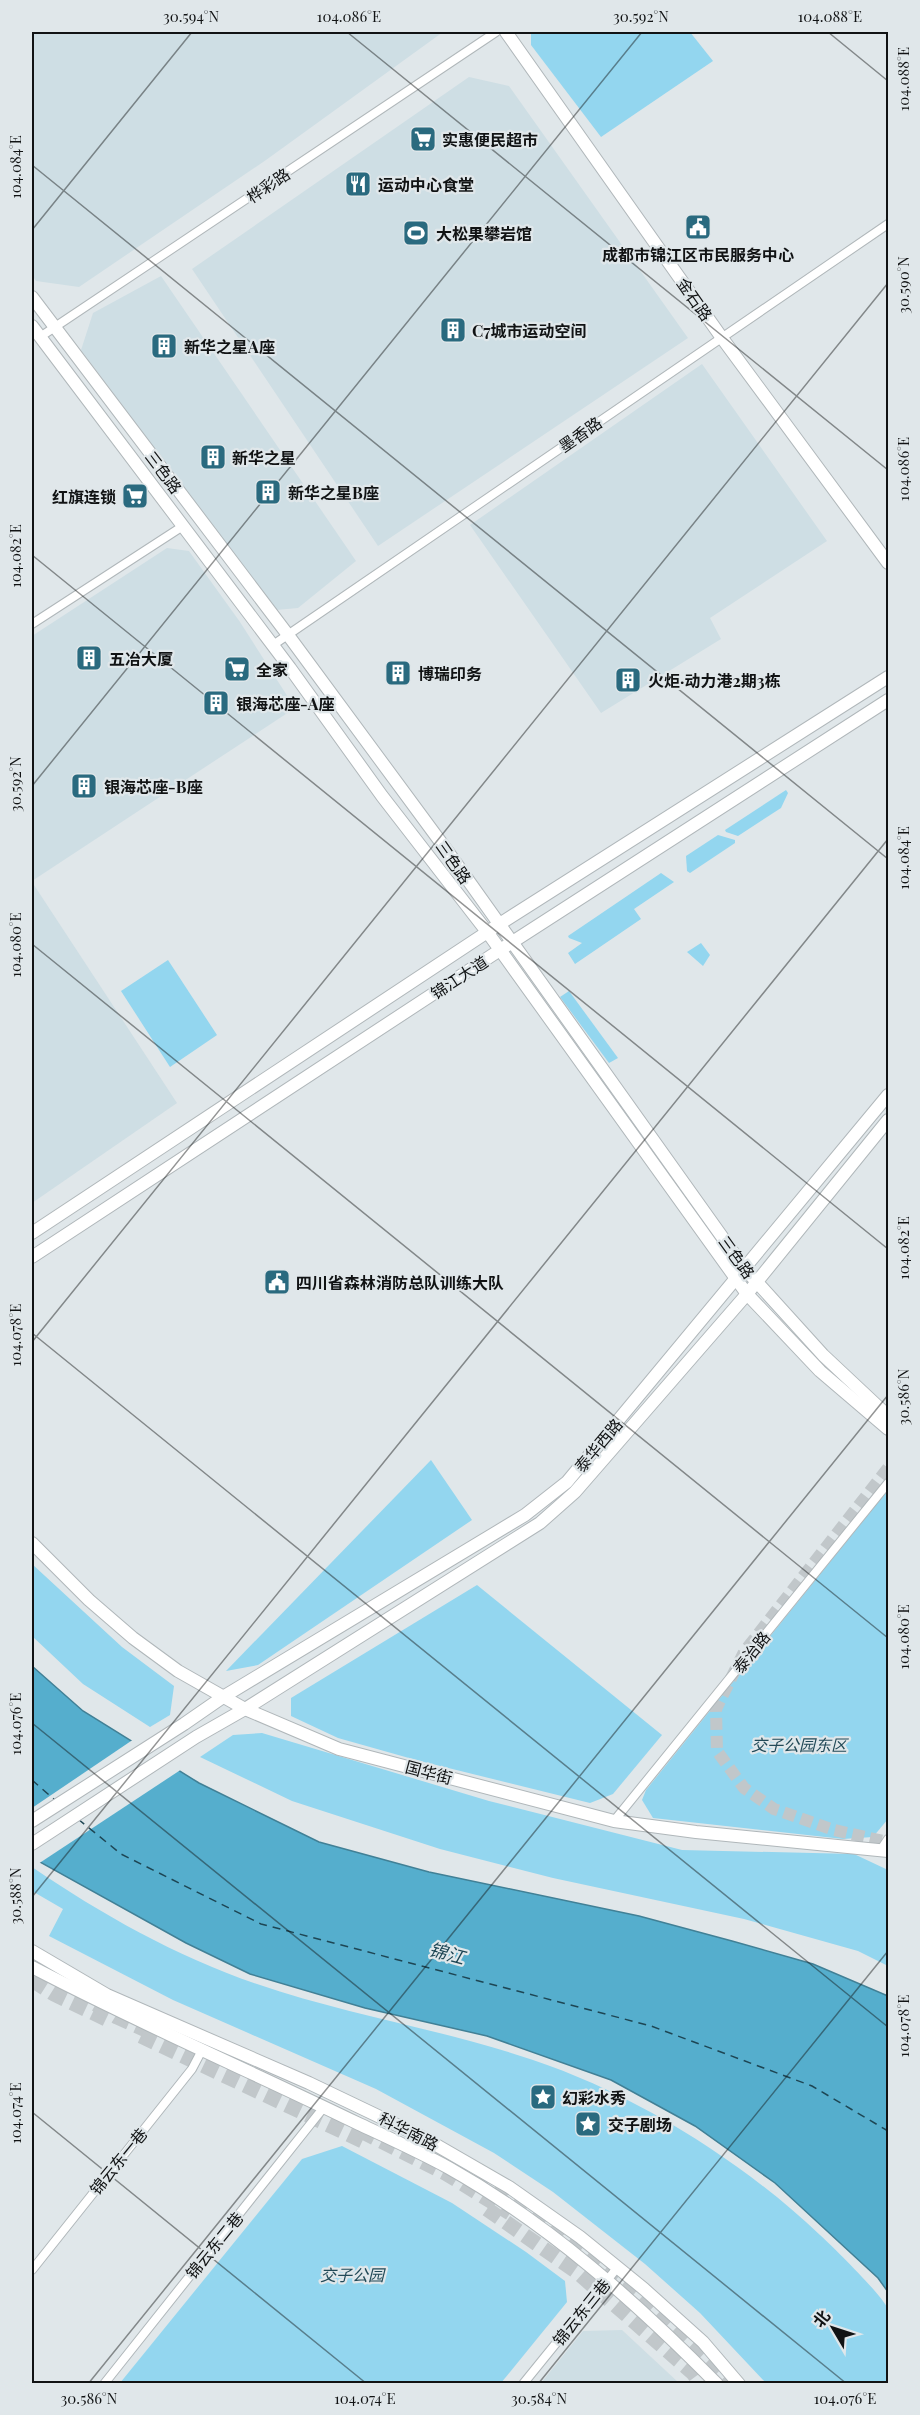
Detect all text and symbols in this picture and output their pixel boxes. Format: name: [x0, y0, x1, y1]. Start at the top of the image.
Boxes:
text: 30.594°N: [163, 6, 219, 26]
text: 104.086°E: [317, 6, 381, 26]
text: 30.592°N: [613, 6, 669, 26]
text: 104.088°E: [798, 6, 862, 26]
text: 104.088°E: [893, 47, 913, 111]
supermarket icon: 实惠便民超市: [408, 124, 438, 154]
place label: 实惠便民超市: [442, 129, 538, 150]
text: 104.084°E: [5, 135, 25, 199]
street label: 桦彩路: [242, 163, 294, 207]
restaurant icon: 运动中心食堂: [343, 169, 373, 199]
place label: 运动中心食堂: [378, 174, 474, 195]
public building icon: 成都市锦江区市民服务中心: [683, 212, 713, 242]
sports icon: 大松果攀岩馆: [401, 218, 431, 248]
place label: 大松果攀岩馆: [436, 223, 532, 244]
place label: 成都市锦江区市民服务中心: [602, 244, 794, 265]
text: 30.590°N: [893, 256, 913, 314]
street label: 金石路: [673, 273, 717, 325]
building icon: C7城市运动空间: [438, 315, 468, 345]
place label: C7城市运动空间: [472, 320, 587, 341]
building icon: 新华之星A座: [149, 331, 179, 361]
place label: 新华之星A座: [184, 336, 275, 357]
street label: 墨香路: [554, 412, 606, 456]
text: 104.086°E: [893, 437, 913, 501]
building icon: 新华之星: [198, 442, 228, 472]
street label: 三色路: [141, 447, 187, 497]
place label: 新华之星: [232, 447, 296, 468]
building icon: 新华之星B座: [253, 477, 283, 507]
supermarket icon: 红旗连锁: [120, 481, 150, 511]
place label: 新华之星B座: [288, 482, 379, 503]
place label: 红旗连锁: [52, 486, 116, 507]
text: 104.082°E: [5, 524, 25, 588]
building icon: 五冶大厦: [74, 643, 104, 673]
place label: 五冶大厦: [109, 648, 173, 669]
supermarket icon: 全家: [222, 654, 252, 684]
building icon: 博瑞印务: [383, 658, 413, 688]
place label: 全家: [256, 659, 288, 680]
place label: 博瑞印务: [418, 663, 482, 684]
building icon: 火炬·动力港2期3栋: [613, 665, 643, 695]
place label: 火炬·动力港2期3栋: [648, 670, 781, 691]
building icon: 银海芯座-A座: [201, 688, 231, 718]
place label: 银海芯座-A座: [236, 693, 334, 714]
text: 30.592°N: [5, 756, 25, 812]
building icon: 银海芯座-B座: [69, 771, 99, 801]
place label: 银海芯座-B座: [104, 776, 202, 797]
text: 104.084°E: [893, 826, 913, 890]
street label: 三色路: [432, 836, 476, 888]
text: 104.080°E: [5, 912, 25, 978]
street label: 锦江大道: [426, 951, 492, 1003]
text: 104.082°E: [893, 1216, 913, 1280]
street label: 三色路: [714, 1231, 760, 1283]
public building icon: 四川省森林消防总队训练大队: [262, 1267, 292, 1297]
place label: 四川省森林消防总队训练大队: [296, 1272, 504, 1293]
text: 104.078°E: [5, 1304, 25, 1366]
text: 30.586°N: [893, 1368, 913, 1425]
street label: 泰华西路: [569, 1414, 627, 1476]
text: 104.080°E: [893, 1604, 913, 1670]
street label: 泰治路: [728, 1627, 774, 1677]
text: 104.076°E: [5, 1693, 25, 1755]
park label: 交子公园东区: [751, 1734, 849, 1755]
street label: 国华街: [403, 1756, 455, 1788]
text: 30.588°N: [5, 1867, 25, 1924]
water label: 锦江: [427, 1937, 469, 1970]
text: 104.078°E: [893, 1995, 913, 2057]
text: 104.074°E: [5, 2082, 25, 2144]
place icon: 幻彩水秀: [528, 2082, 558, 2112]
place label: 幻彩水秀: [562, 2087, 626, 2108]
street label: 科华南路: [376, 2107, 442, 2155]
place icon: 交子剧场: [573, 2109, 603, 2139]
place label: 交子剧场: [608, 2114, 672, 2135]
street label: 锦云东一巷: [85, 2123, 151, 2199]
street label: 锦云东二巷: [181, 2207, 247, 2283]
park label: 交子公园: [320, 2264, 386, 2285]
street label: 锦云东三巷: [548, 2274, 614, 2350]
north arrow: [803, 2298, 863, 2358]
text: 北: [808, 2305, 834, 2331]
text: 30.586°N: [61, 2388, 118, 2408]
text: 104.074°E: [334, 2388, 396, 2408]
text: 30.584°N: [511, 2388, 567, 2408]
text: 104.076°E: [814, 2388, 876, 2408]

